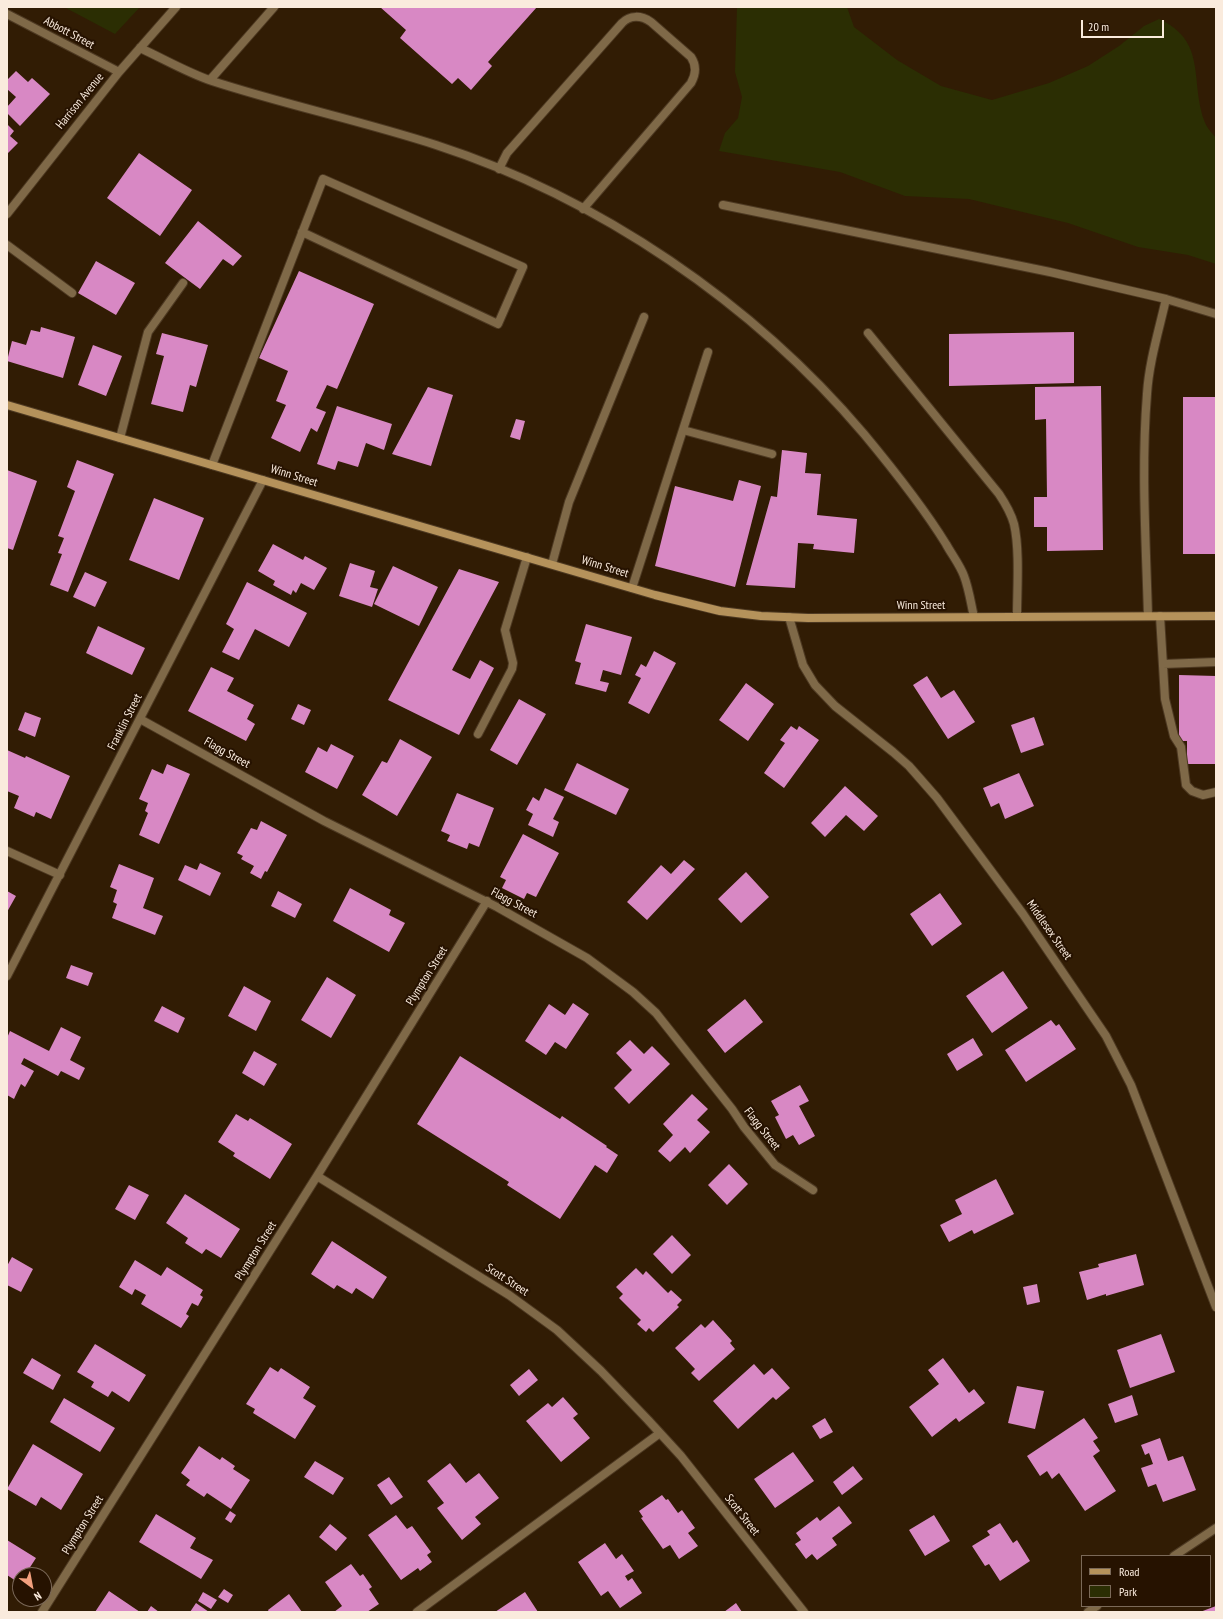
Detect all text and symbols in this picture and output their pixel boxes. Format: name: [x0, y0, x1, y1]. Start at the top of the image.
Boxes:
scale bar: [1083, 12, 1166, 38]
street label: Abbott Street: [41, 14, 97, 52]
text: 20 m: [1088, 19, 1109, 34]
street label: Harrison Avenue: [53, 70, 107, 132]
street label: Winn Street: [269, 462, 319, 490]
street label: Winn Street: [580, 553, 630, 581]
street label: Winn Street: [897, 599, 945, 613]
street label: Franklin Street: [105, 692, 145, 752]
street label: Flagg Street: [202, 735, 252, 771]
street label: Flagg Street: [488, 885, 540, 921]
street label: Middlesex Street: [1023, 897, 1075, 963]
street label: Plympton Street: [403, 944, 451, 1008]
street label: Flagg Street: [741, 1105, 783, 1153]
street label: Plympton Street: [232, 1219, 280, 1283]
street label: Scott Street: [483, 1261, 531, 1299]
street label: Scott Street: [721, 1492, 763, 1538]
street label: Plympton Street: [59, 1493, 107, 1557]
legend: [1081, 1555, 1211, 1607]
text: Road: [1119, 1564, 1139, 1579]
north arrow: [12, 1567, 52, 1607]
text: Park: [1119, 1584, 1137, 1599]
text: N: [32, 1589, 44, 1604]

